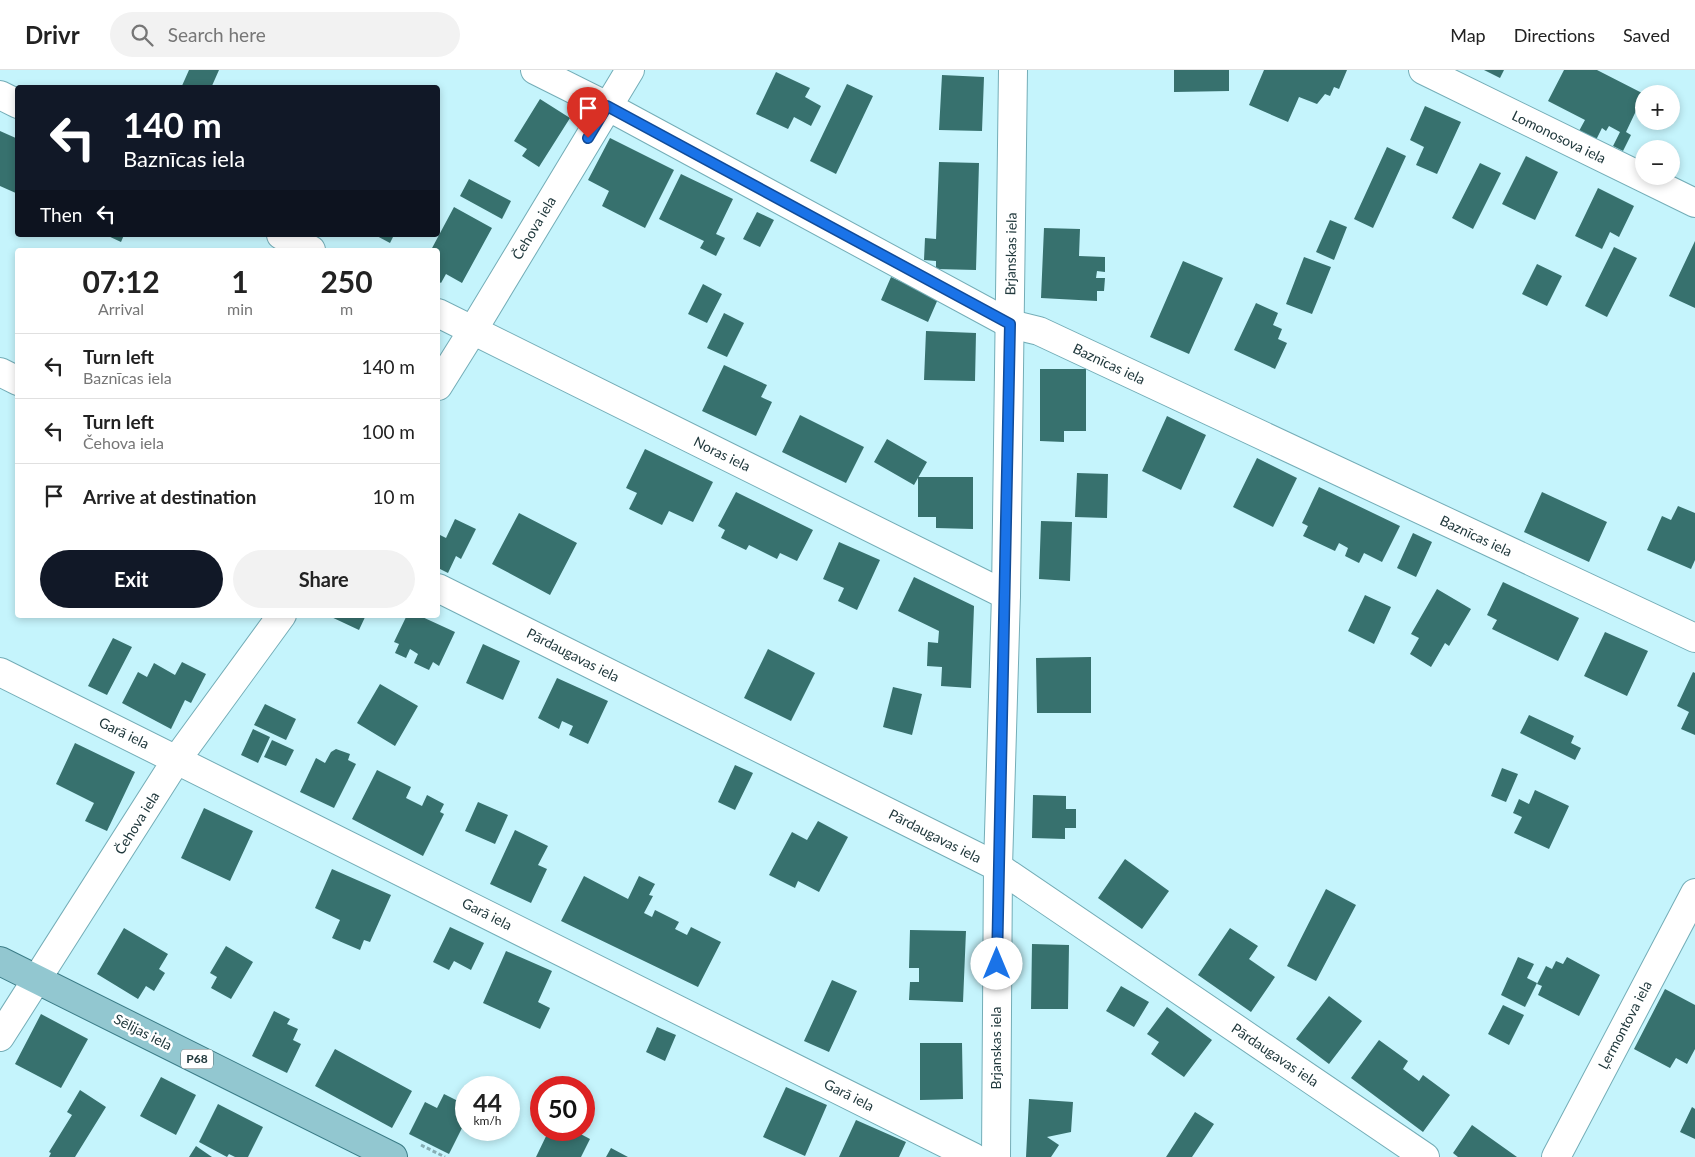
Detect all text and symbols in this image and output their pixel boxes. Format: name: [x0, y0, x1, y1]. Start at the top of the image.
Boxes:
search box: [110, 12, 460, 57]
text: Drivr: [25, 20, 80, 49]
icon: search: [128, 21, 156, 49]
text: Search here: [168, 23, 266, 46]
text: Map: [1450, 24, 1486, 46]
text: Directions: [1514, 24, 1595, 46]
text: Saved: [1623, 24, 1670, 46]
map controls: [1635, 85, 1680, 185]
button: +: [1635, 85, 1680, 130]
pin: [567, 87, 609, 138]
icon: arrive: [574, 94, 602, 122]
text: 140 m: [123, 103, 222, 145]
icon: left: [40, 105, 105, 170]
street label: Lomonosova iela: [1510, 106, 1609, 167]
button: −: [1635, 140, 1680, 185]
text: Baznīcas iela: [123, 145, 245, 172]
street label: Čehova iela: [508, 193, 559, 262]
icon: left: [92, 200, 120, 228]
text: Then: [40, 203, 82, 226]
street label: Brjanskas iela: [1001, 212, 1020, 296]
text: 07:12: [82, 263, 160, 299]
text: 1: [231, 263, 249, 299]
text: 250: [320, 263, 373, 299]
text: Arrival: [98, 299, 144, 318]
text: min: [227, 299, 253, 318]
text: m: [340, 299, 353, 318]
street label: Baznīcas iela: [1070, 339, 1148, 388]
text: Turn left: [83, 345, 154, 368]
icon: left: [40, 352, 68, 380]
text: 140 m: [361, 355, 415, 378]
text: Baznīcas iela: [83, 368, 172, 387]
text: Turn left: [83, 410, 154, 433]
icon: left: [40, 417, 68, 445]
text: 100 m: [361, 420, 415, 443]
text: Čehova iela: [83, 433, 164, 452]
street label: Noras iela: [691, 433, 753, 475]
icon: arrive: [40, 482, 68, 510]
text: Arrive at destination: [83, 485, 256, 508]
text: 10 m: [372, 485, 415, 508]
street label: Baznīcas iela: [1437, 511, 1515, 560]
button: Exit: [40, 550, 223, 608]
button: Share: [233, 550, 415, 608]
street label: Pārdaugavas iela: [524, 624, 622, 685]
street label: Garā iela: [96, 713, 152, 752]
street label: Čehova iela: [111, 788, 163, 857]
street label: Pārdaugavas iela: [886, 805, 984, 866]
street label: Garā iela: [459, 894, 515, 933]
position arrow: [970, 937, 1022, 989]
street label: Ļermontova iela: [1594, 978, 1655, 1072]
street label: Brjanskas iela: [987, 1007, 1004, 1089]
street label: Sēlijas iela: [111, 1010, 175, 1053]
street label: Pārdaugavas iela: [1229, 1019, 1322, 1090]
road number: P68: [181, 1050, 213, 1069]
street label: Garā iela: [821, 1075, 877, 1114]
speed limit sign: 50: [530, 1076, 595, 1141]
text: 44: [473, 1087, 502, 1117]
text: km/h: [473, 1113, 502, 1128]

